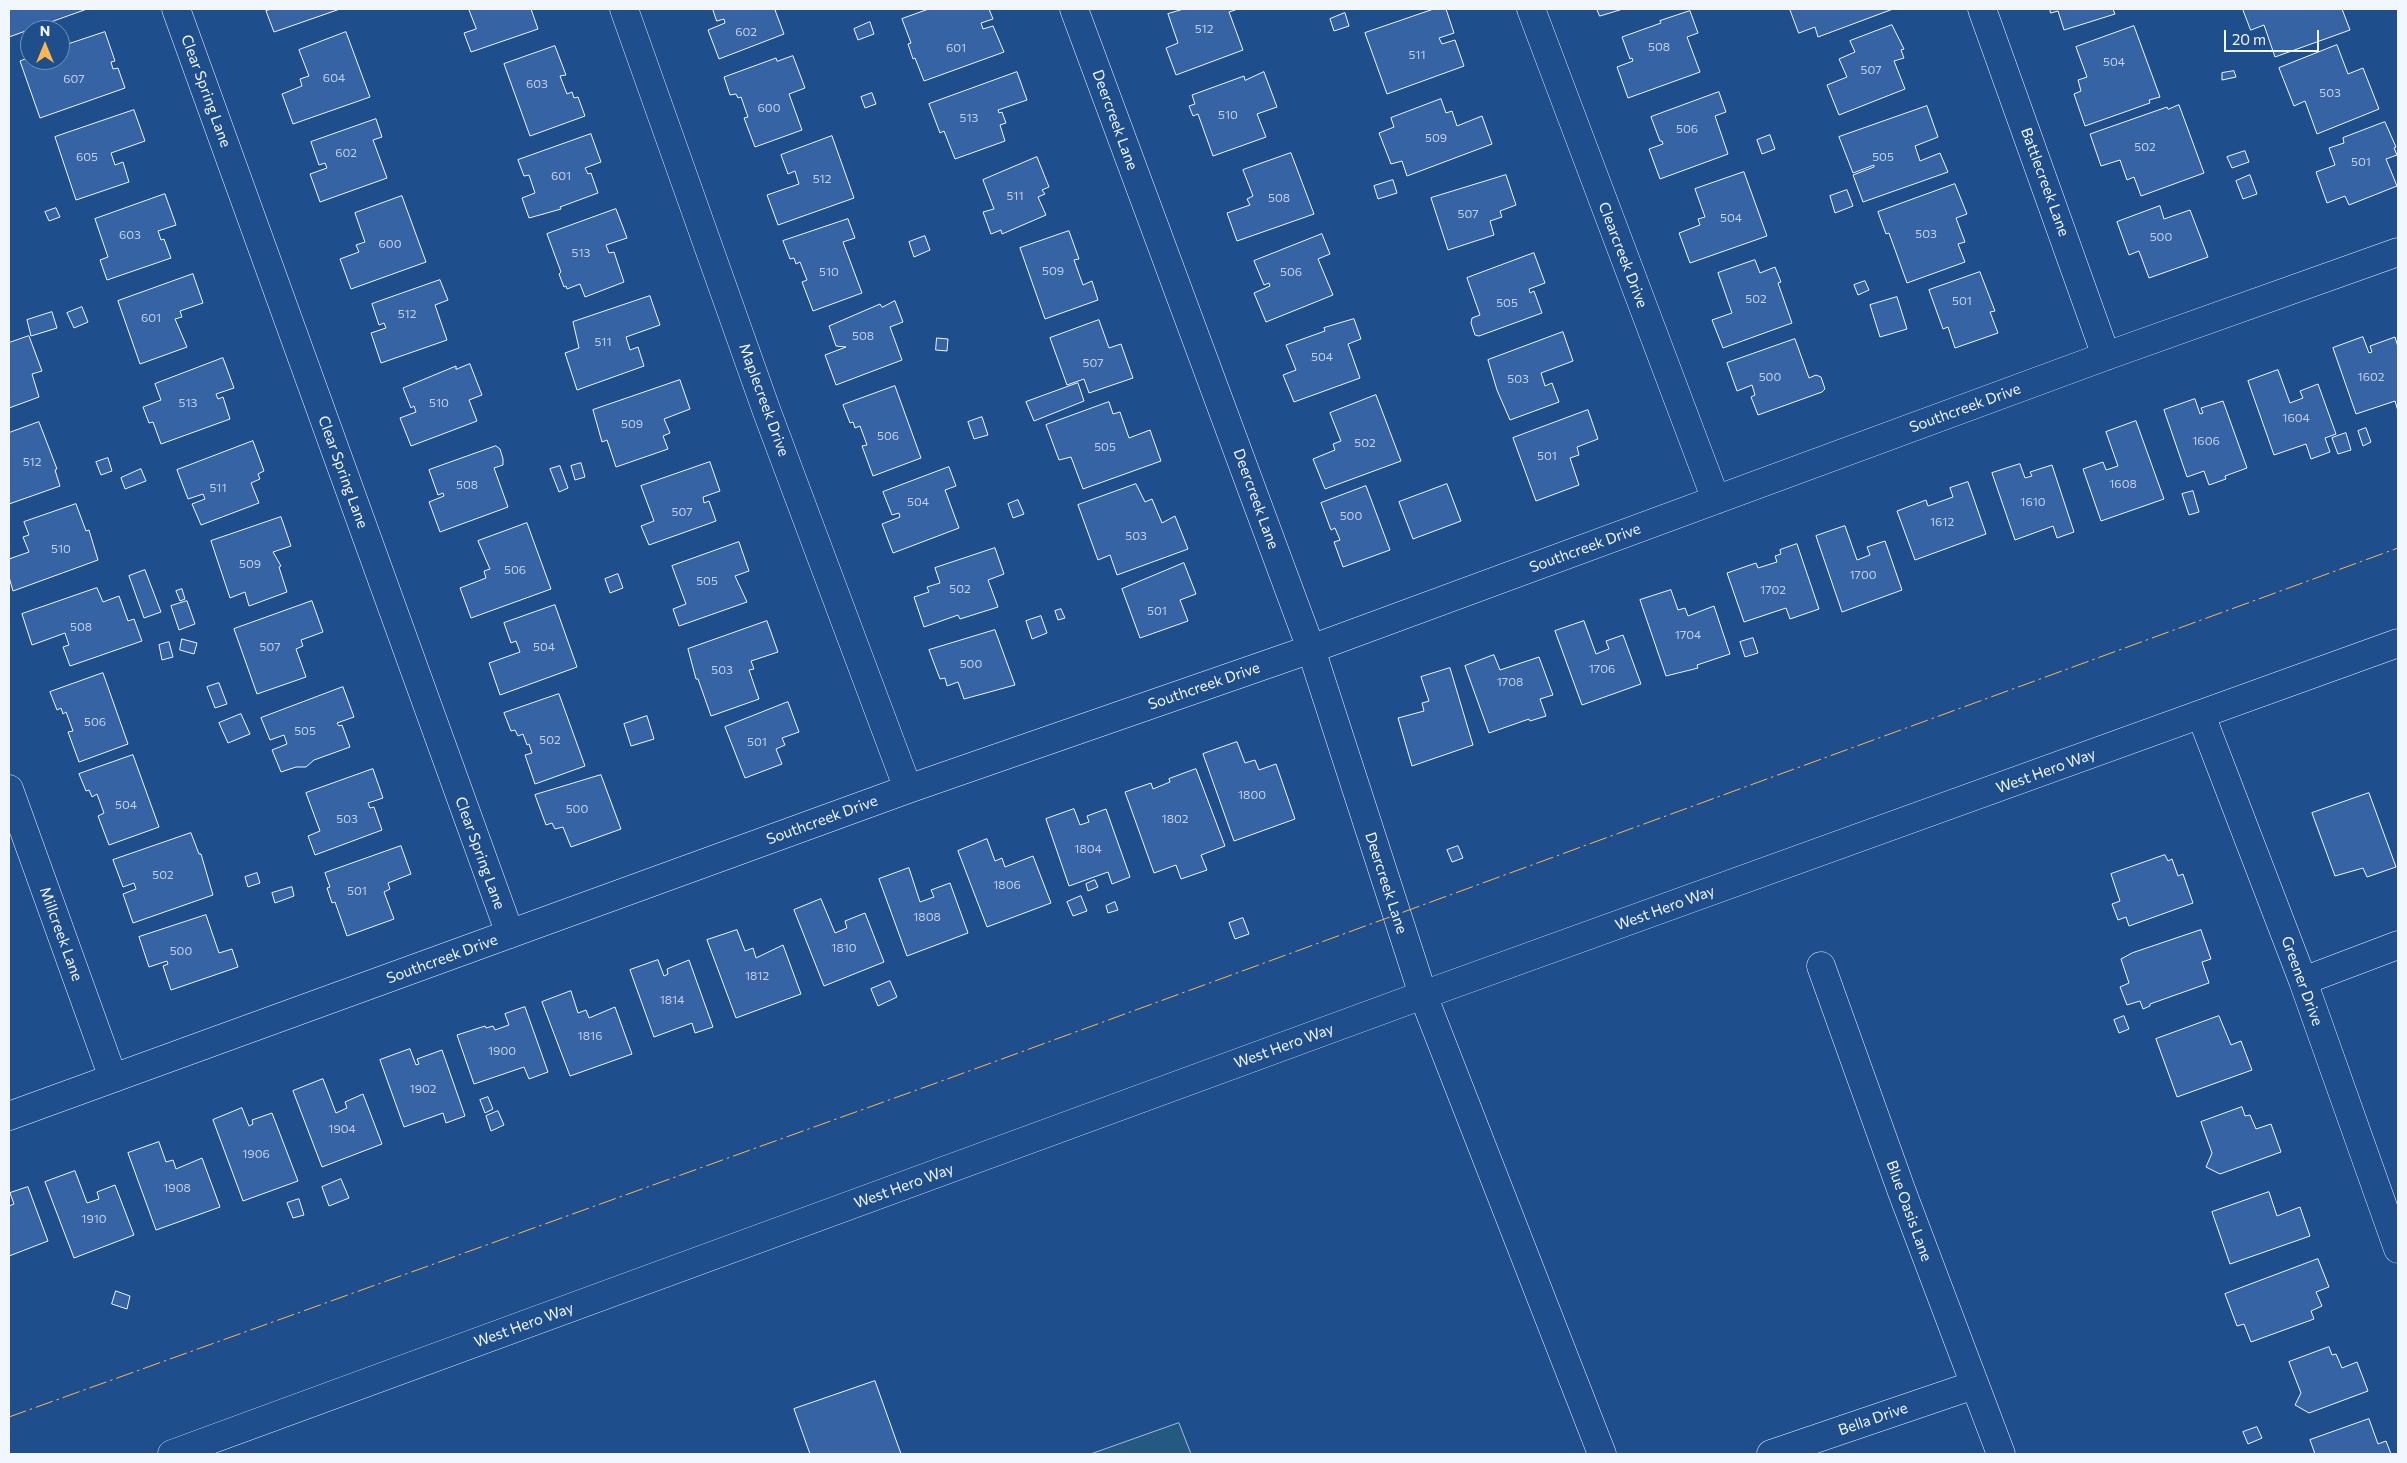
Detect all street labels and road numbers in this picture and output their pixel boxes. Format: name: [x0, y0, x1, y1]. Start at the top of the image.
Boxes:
street label: Clear Spring Lane: [177, 32, 235, 150]
street label: Deercreek Lane: [1088, 67, 1142, 173]
street label: Battlecreek Lane: [2017, 125, 2073, 239]
street label: Clearcreek Drive: [1595, 200, 1651, 310]
street label: Maplecreek Drive: [735, 341, 793, 459]
street label: Southcreek Drive: [1907, 380, 2023, 436]
street label: Clear Spring Lane: [314, 413, 372, 531]
street label: Deercreek Lane: [1229, 446, 1283, 552]
street label: Southcreek Drive: [1527, 520, 1643, 576]
street label: Southcreek Drive: [1146, 658, 1262, 714]
street label: West Hero Way: [1994, 745, 2098, 797]
street label: Southcreek Drive: [764, 792, 880, 848]
street label: Clear Spring Lane: [451, 794, 509, 912]
street label: Deercreek Lane: [1361, 830, 1411, 936]
street label: West Hero Way: [1613, 882, 1717, 934]
street label: Millcreek Lane: [36, 885, 86, 983]
street label: Southcreek Drive: [384, 931, 500, 987]
street label: Greener Drive: [2277, 934, 2327, 1028]
street label: West Hero Way: [1232, 1020, 1336, 1072]
street label: Blue Oasis Lane: [1882, 1158, 1936, 1264]
street label: West Hero Way: [852, 1160, 956, 1212]
street label: West Hero Way: [472, 1299, 576, 1351]
street label: Bella Drive: [1836, 1399, 1910, 1439]

